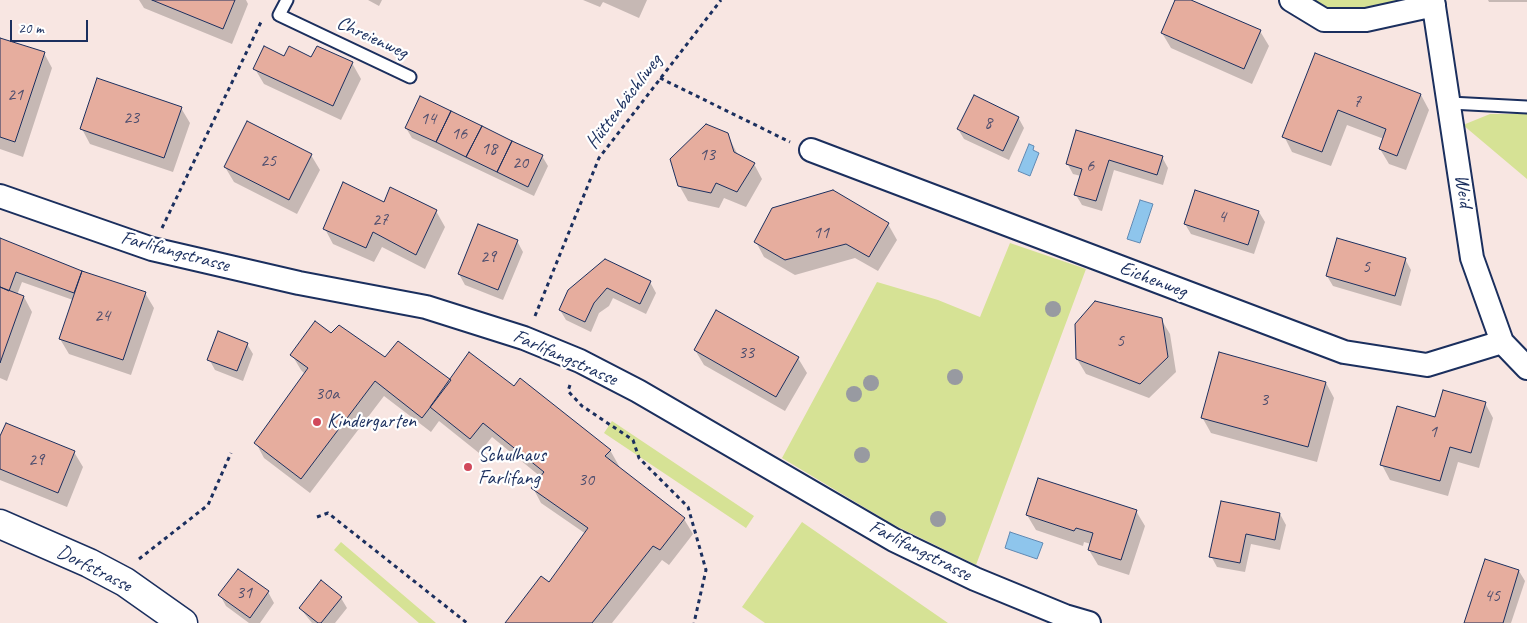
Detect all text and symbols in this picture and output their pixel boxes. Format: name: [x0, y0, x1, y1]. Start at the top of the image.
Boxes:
scale bar: [12, 10, 90, 42]
street label: Chreienweg: [333, 11, 411, 65]
text: 20 m: [18, 19, 44, 38]
street label: Hüttenbächliweg: [581, 50, 667, 154]
house number: 21: [7, 84, 23, 106]
house number: 7: [1353, 91, 1361, 113]
house number: 23: [123, 107, 139, 129]
house number: 14: [420, 108, 436, 130]
house number: 8: [984, 112, 992, 134]
house number: 16: [451, 123, 467, 145]
house number: 18: [481, 138, 497, 160]
house number: 13: [699, 144, 715, 166]
house number: 25: [260, 150, 276, 172]
house number: 20: [512, 152, 528, 174]
house number: 6: [1086, 155, 1094, 177]
street label: Weid: [1449, 173, 1477, 209]
house number: 4: [1218, 206, 1226, 228]
house number: 27: [372, 209, 388, 231]
house number: 11: [813, 222, 829, 244]
street label: Farlifangstrasse: [118, 226, 232, 278]
house number: 29: [480, 246, 496, 268]
street label: Eichenweg: [1116, 256, 1190, 304]
house number: 5: [1362, 256, 1370, 278]
house number: 24: [94, 305, 110, 327]
street label: Farlifangstrasse: [509, 324, 621, 392]
house number: 5: [1116, 330, 1124, 352]
house number: 33: [738, 342, 754, 364]
house number: 30a: [315, 383, 339, 405]
house number: 3: [1260, 389, 1268, 411]
place label: Kindergarten: [327, 410, 416, 434]
marker: Kindergarten: [311, 416, 323, 428]
house number: 1: [1429, 421, 1437, 443]
place label: Schulhaus Farlifang: [478, 444, 546, 491]
house number: 29: [28, 449, 44, 471]
marker: Schulhaus Farlifang: [462, 461, 474, 473]
house number: 30: [578, 469, 594, 491]
street label: Farlifangstrasse: [865, 515, 975, 587]
street label: Dorfstrasse: [53, 540, 135, 598]
house number: 31: [236, 582, 252, 604]
house number: 45: [1484, 585, 1500, 607]

